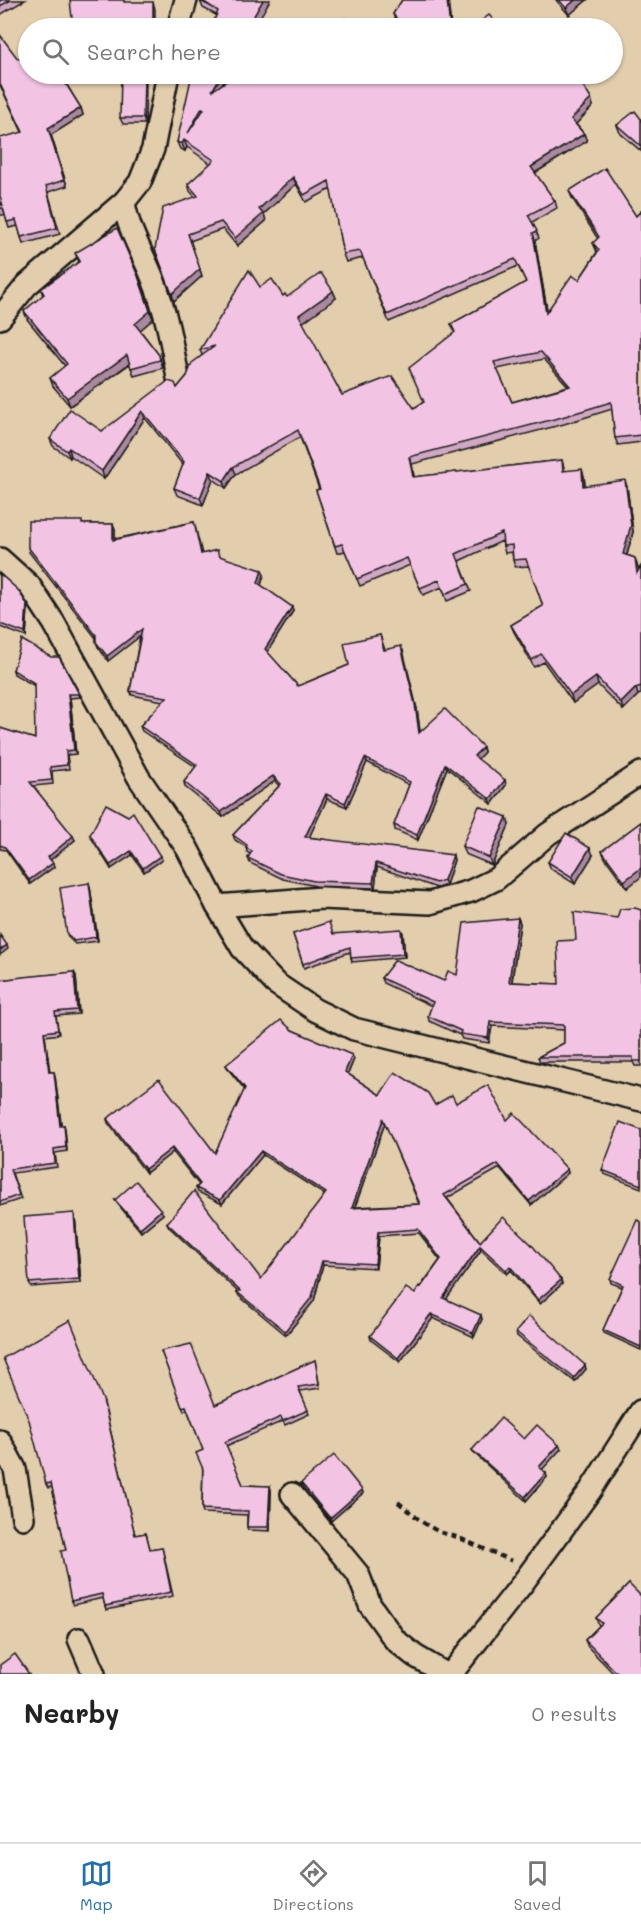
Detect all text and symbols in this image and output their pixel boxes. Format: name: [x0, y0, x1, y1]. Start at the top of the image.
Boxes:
search box: [18, 18, 623, 84]
icon: search: [39, 35, 72, 68]
text: Search here: [87, 37, 221, 66]
text: Nearby: [24, 1696, 119, 1730]
text: 0 results: [532, 1700, 617, 1726]
tab: Map: [80, 1857, 113, 1914]
tab: Directions: [273, 1857, 354, 1914]
tab: Saved: [514, 1857, 561, 1914]

